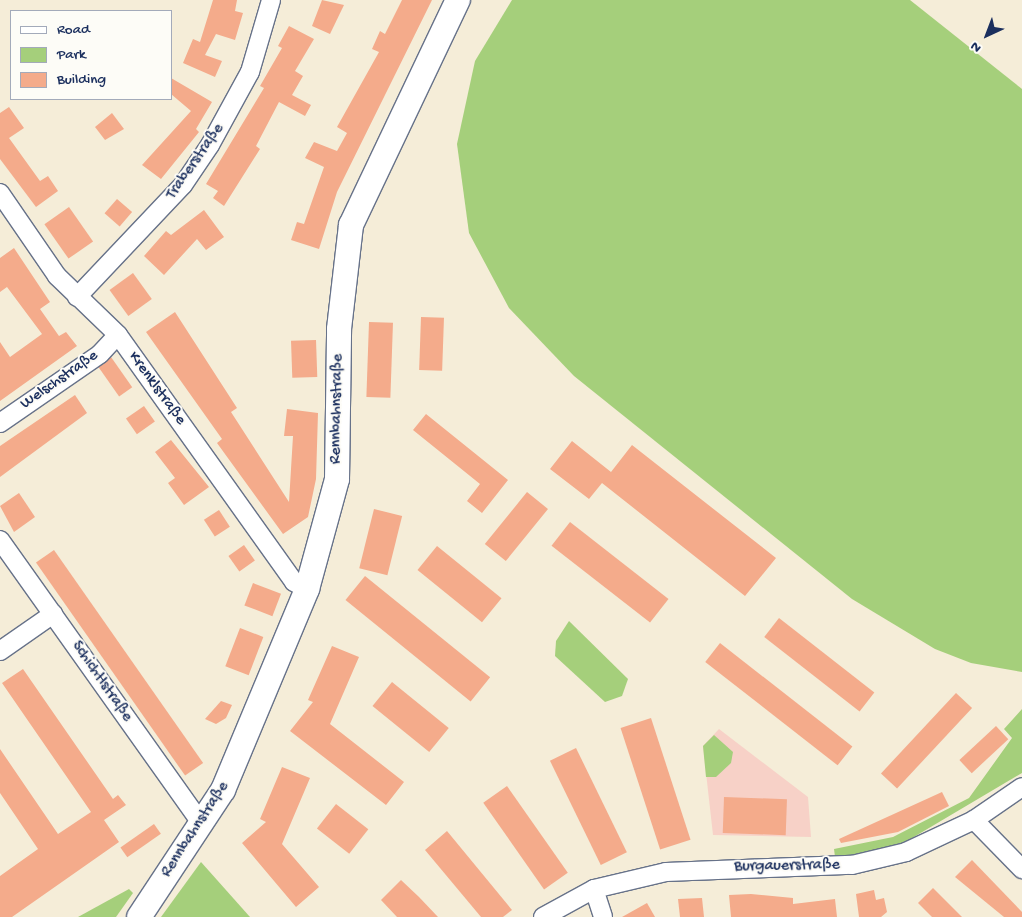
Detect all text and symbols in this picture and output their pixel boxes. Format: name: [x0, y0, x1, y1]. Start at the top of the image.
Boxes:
legend: [10, 10, 172, 100]
north arrow: [962, 10, 1012, 60]
text: Road: [57, 21, 90, 39]
text: N: [967, 37, 986, 56]
text: Park: [57, 46, 86, 64]
text: Building: [57, 71, 106, 89]
street label: Traberstraße: [163, 120, 229, 204]
street label: Welschstraße: [18, 347, 102, 415]
street label: Krenklstraße: [123, 349, 189, 429]
street label: Rennbahnstraße: [327, 354, 349, 464]
street label: Schichtlstraße: [66, 638, 136, 726]
street label: Rennbahnstraße: [158, 779, 234, 881]
street label: Burgauerstraße: [734, 856, 840, 878]

